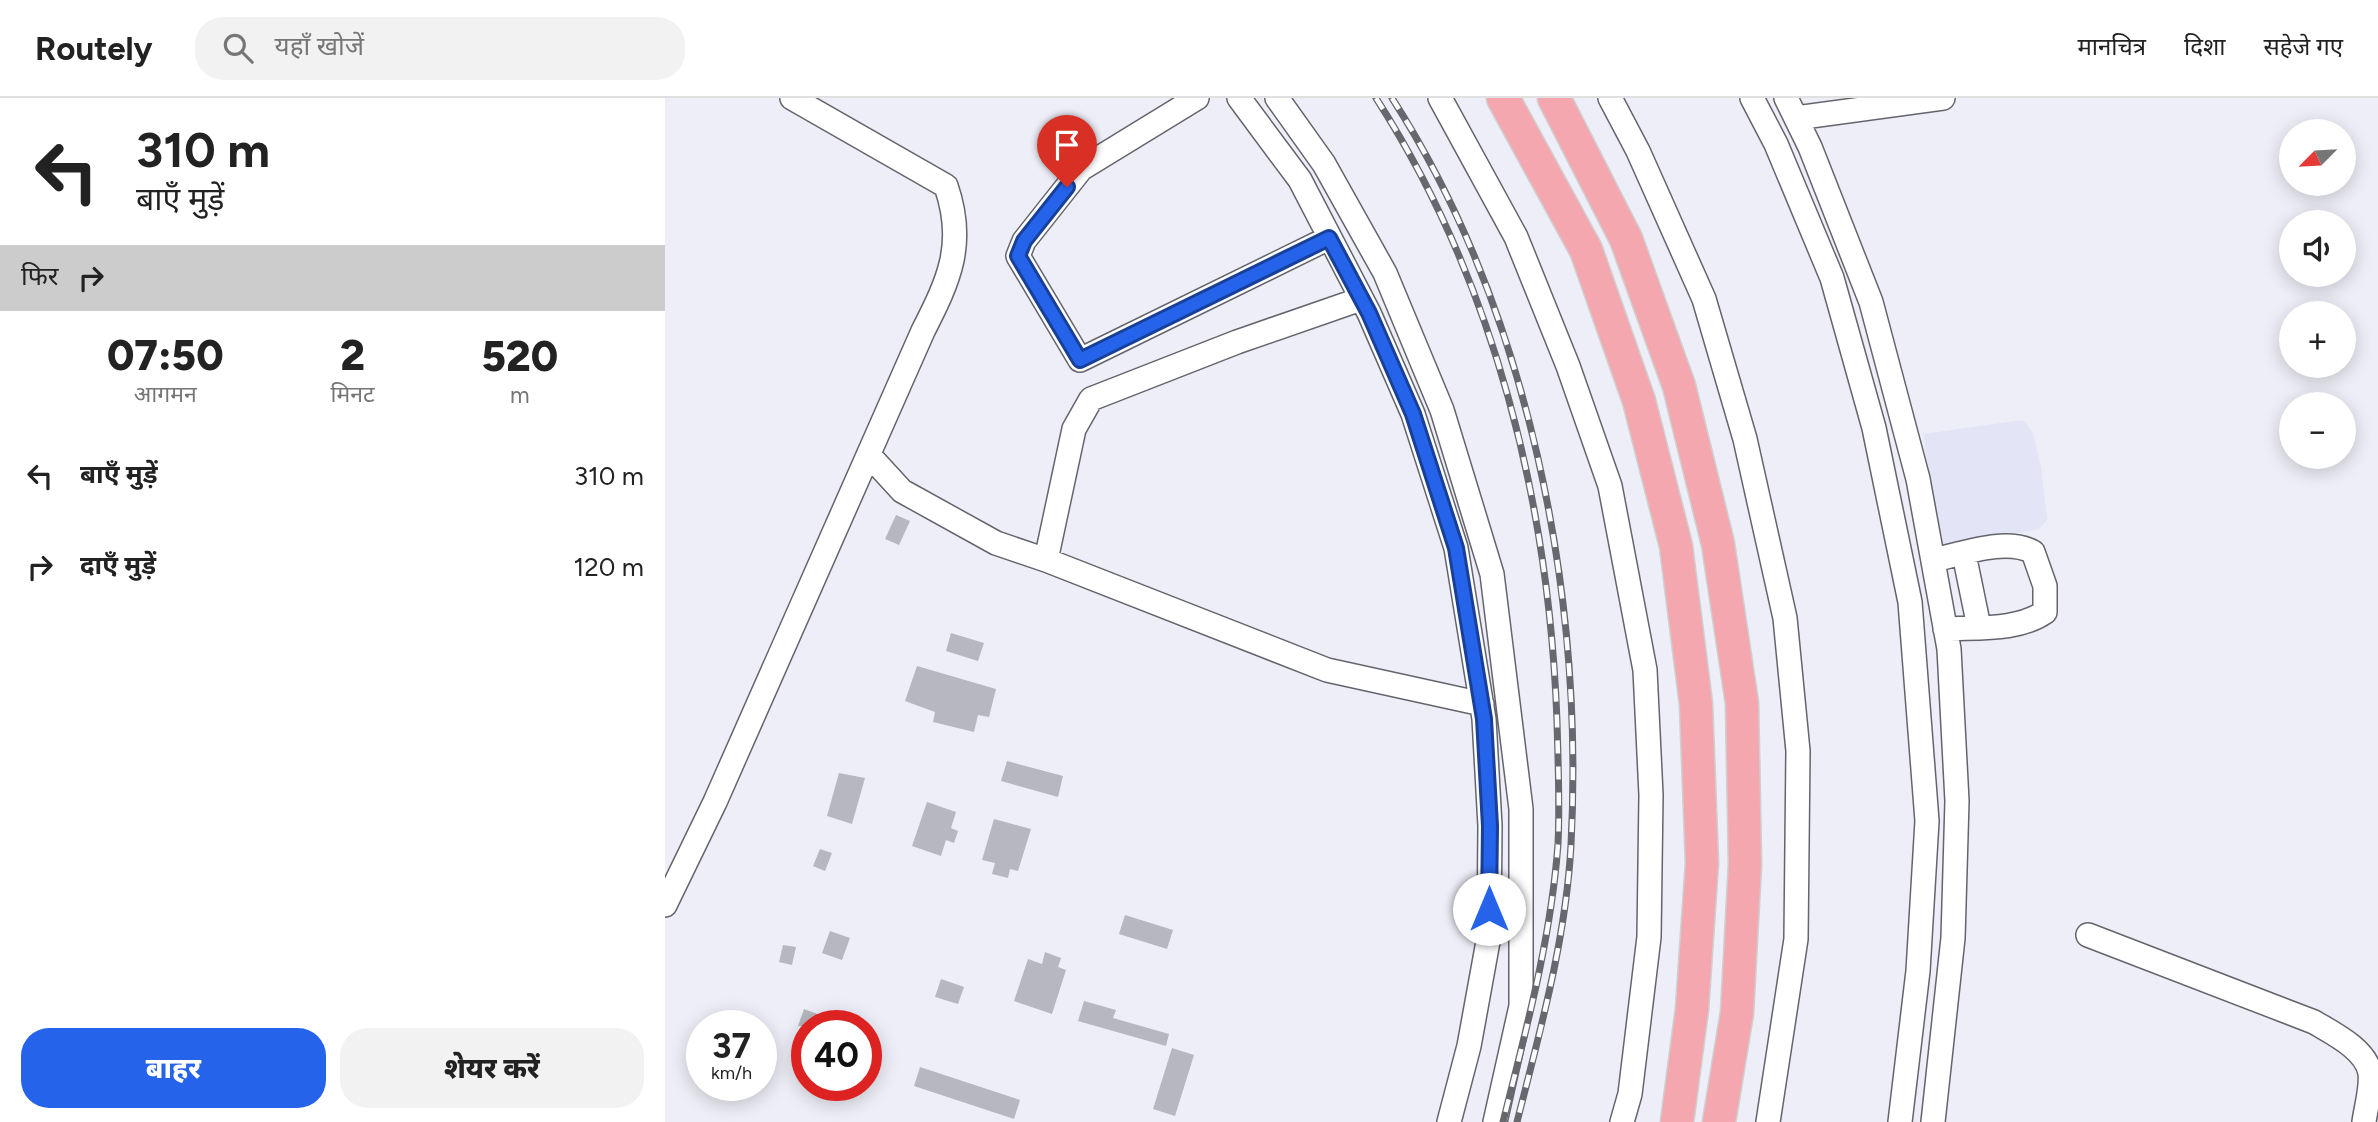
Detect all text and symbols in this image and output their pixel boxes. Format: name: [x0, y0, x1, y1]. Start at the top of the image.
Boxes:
search box: [195, 17, 685, 80]
text: Routely: [35, 29, 153, 68]
icon: search: [219, 29, 257, 67]
text: यहाँ खोजें: [275, 30, 364, 62]
text: मानचित्र: [2077, 32, 2146, 61]
text: दिशा: [2184, 32, 2226, 61]
text: सहेजे गए: [2264, 32, 2343, 61]
pin: [1037, 115, 1097, 187]
north arrow: [2279, 119, 2355, 196]
map controls: [2279, 119, 2356, 469]
text: 310 m: [136, 120, 270, 179]
icon: left: [21, 126, 112, 217]
icon: arrive: [1048, 126, 1086, 164]
text: बाएँ मुड़ें: [136, 180, 224, 218]
button: sound: [2279, 210, 2356, 287]
icon: right: [72, 259, 110, 297]
text: फिर: [21, 260, 58, 292]
button: +: [2279, 301, 2356, 378]
text: 07:50: [107, 330, 224, 381]
text: 2: [340, 330, 365, 381]
text: 520: [481, 331, 558, 382]
text: आगमन: [134, 380, 197, 408]
text: मिनट: [330, 380, 375, 408]
text: m: [510, 381, 530, 409]
button: −: [2279, 392, 2356, 469]
icon: left: [21, 457, 59, 495]
text: बाएँ मुड़ें: [80, 458, 157, 490]
text: 310 m: [574, 460, 644, 492]
icon: right: [21, 548, 59, 586]
text: दाएँ मुड़ें: [80, 549, 156, 581]
text: 120 m: [574, 551, 644, 583]
position arrow: [1452, 872, 1526, 946]
speed limit sign: 40: [791, 1010, 882, 1101]
text: 37: [712, 1025, 751, 1067]
button: बाहर: [21, 1028, 326, 1108]
button: शेयर करें: [340, 1028, 644, 1108]
text: km/h: [711, 1062, 752, 1084]

